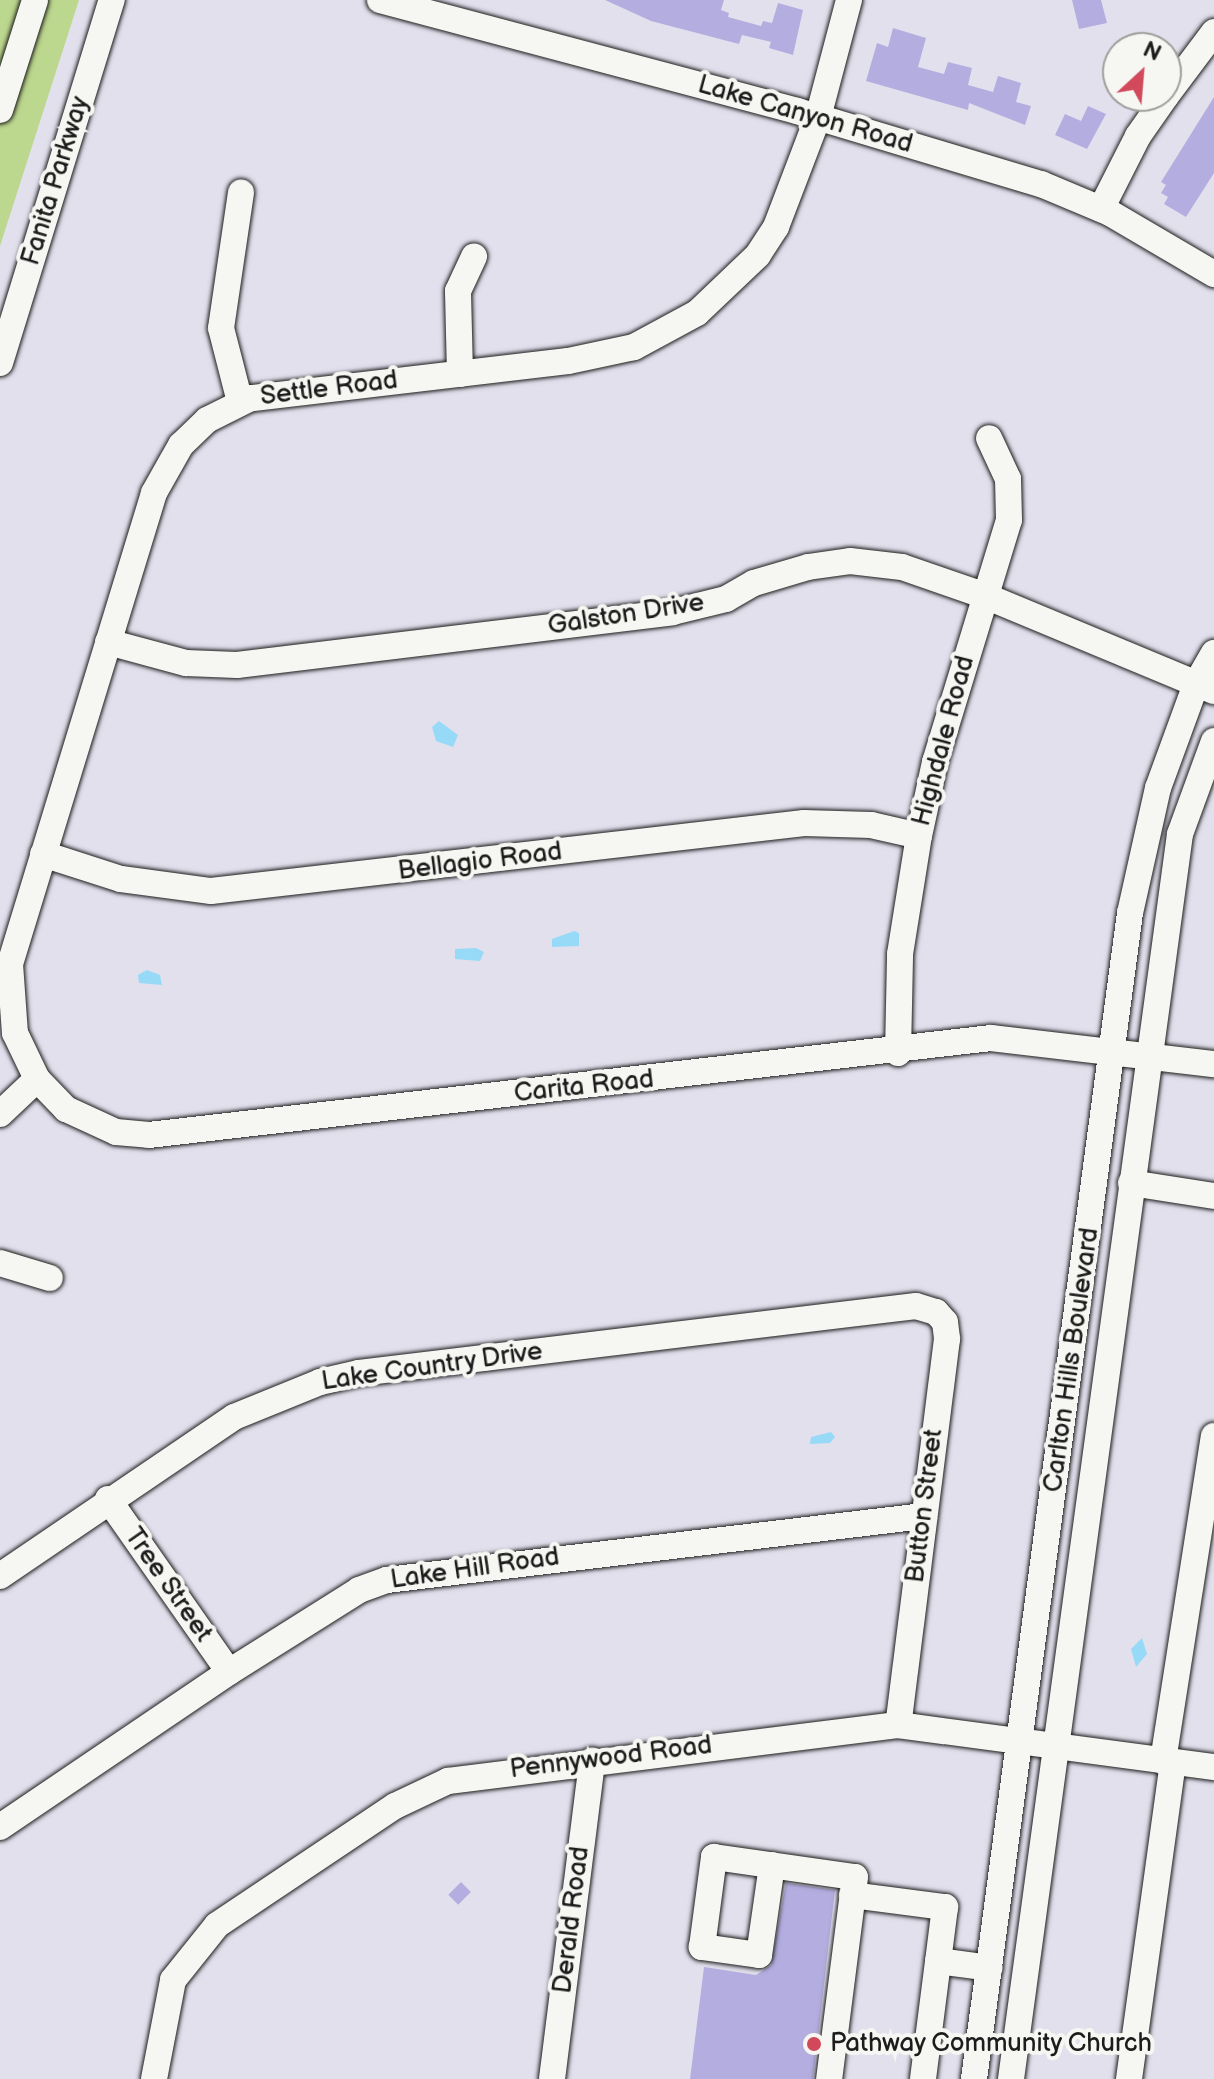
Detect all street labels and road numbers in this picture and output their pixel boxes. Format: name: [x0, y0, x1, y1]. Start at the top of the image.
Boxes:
street label: Lake Canyon Road: [694, 69, 916, 161]
street label: Fanita Parkway: [15, 93, 97, 269]
street label: Settle Road: [259, 365, 399, 413]
street label: Galston Drive: [546, 587, 706, 643]
street label: Highdale Road: [906, 652, 982, 830]
street label: Bellagio Road: [396, 836, 564, 888]
street label: Carita Road: [513, 1064, 655, 1110]
street label: Carlton Hills Boulevard: [1038, 1226, 1106, 1494]
street label: Lake Country Drive: [319, 1336, 545, 1398]
street label: Button Street: [900, 1427, 950, 1585]
street label: Tree Street: [117, 1522, 219, 1648]
street label: Lake Hill Road: [389, 1542, 561, 1596]
street label: Pennywood Road: [508, 1730, 714, 1786]
street label: Derald Road: [547, 1845, 597, 1995]

